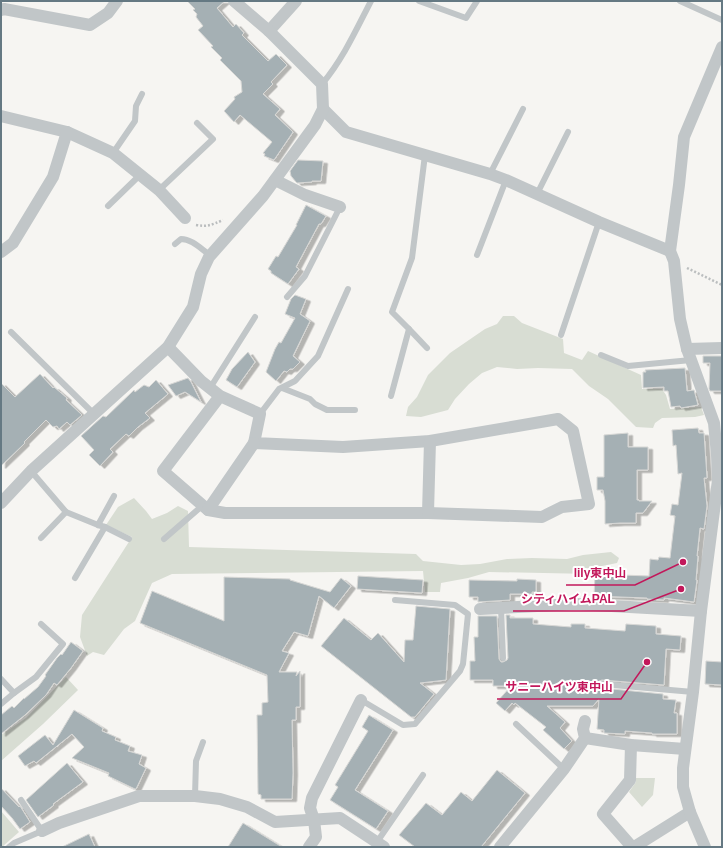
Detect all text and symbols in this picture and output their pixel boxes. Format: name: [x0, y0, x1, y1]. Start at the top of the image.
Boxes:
callout: lily東中山: [566, 561, 635, 585]
text: lily東中山: [574, 566, 626, 580]
callout: シティハイムPAL: [513, 587, 624, 611]
text: シティハイムPAL: [521, 592, 615, 606]
callout: サニーハイツ東中山: [497, 675, 621, 699]
text: サニーハイツ東中山: [505, 680, 613, 694]

